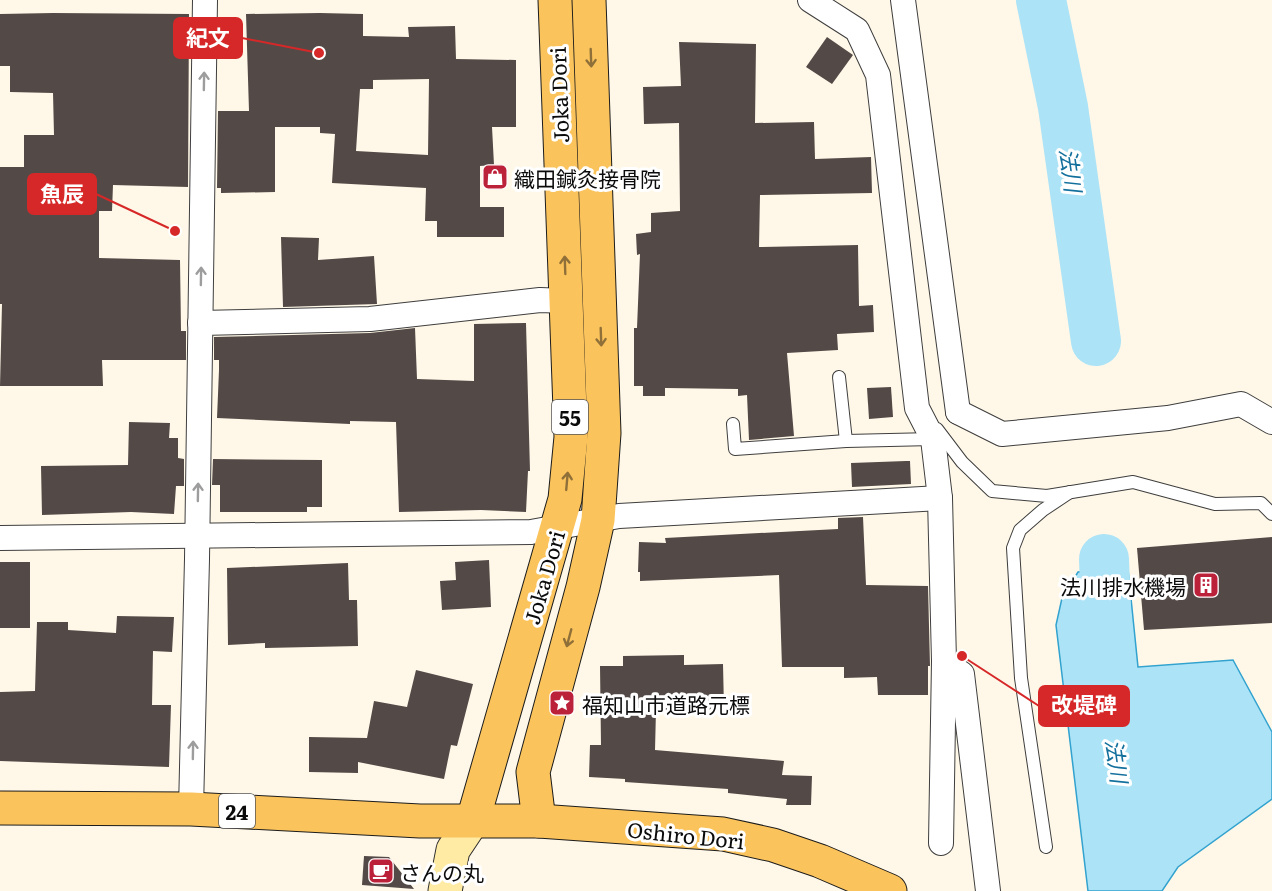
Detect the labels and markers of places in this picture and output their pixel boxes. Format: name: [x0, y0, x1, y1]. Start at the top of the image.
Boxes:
callout: 紀文: [174, 18, 242, 58]
shop icon: 織田鍼灸接骨院: [480, 162, 510, 192]
place label: 織田鍼灸接骨院: [514, 162, 661, 193]
callout: 魚辰: [28, 174, 96, 214]
place label: 法川排水機場: [1060, 570, 1186, 601]
building icon: 法川排水機場: [1191, 570, 1221, 600]
callout: 改堤碑: [1039, 686, 1129, 726]
place icon: 福知山市道路元標: [547, 688, 577, 718]
place label: 福知山市道路元標: [582, 688, 750, 719]
cafe icon: さんの丸: [366, 856, 396, 886]
place label: さんの丸: [400, 856, 484, 887]

